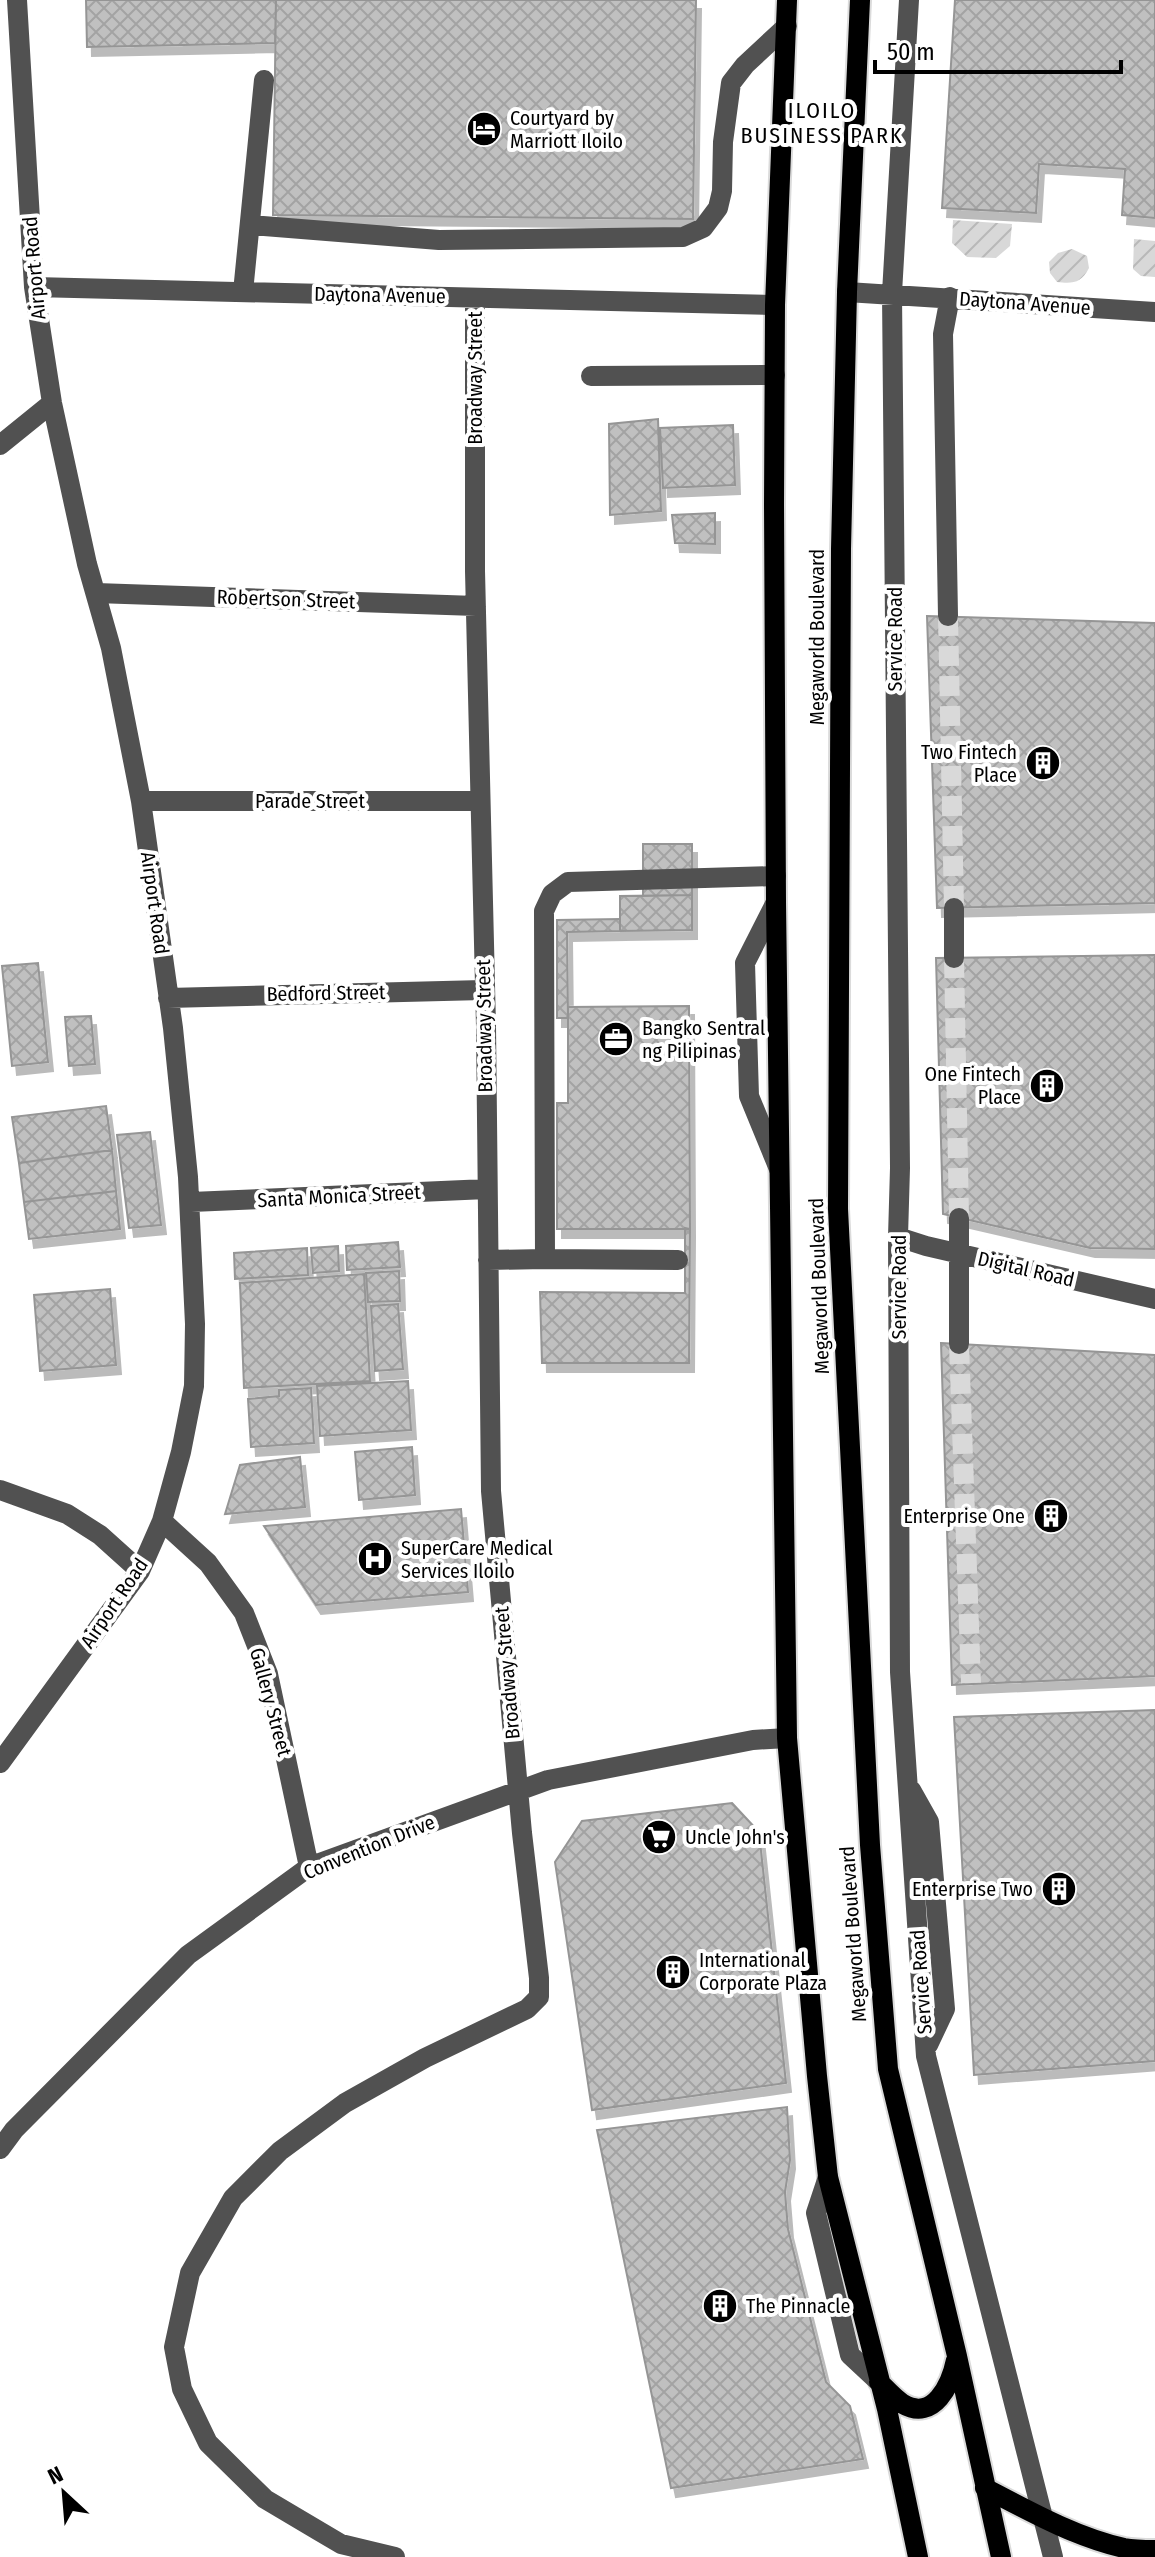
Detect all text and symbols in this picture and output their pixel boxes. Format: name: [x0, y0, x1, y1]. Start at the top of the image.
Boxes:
scale bar: [875, 24, 1121, 74]
text: 50 m: [887, 38, 935, 66]
district label: ILOILO BUSINESS PARK: [740, 97, 904, 149]
place label: Courtyard by Marriott Iloilo: [510, 106, 623, 153]
hotel icon: Courtyard by Marriott Iloilo: [465, 110, 503, 148]
street label: Airport Road: [18, 215, 50, 321]
street label: Daytona Avenue: [314, 282, 446, 308]
street label: Daytona Avenue: [958, 286, 1092, 320]
street label: Broadway Street: [463, 311, 487, 445]
street label: Megaworld Boulevard: [805, 549, 829, 725]
street label: Robertson Street: [216, 585, 356, 613]
street label: Service Road: [883, 587, 907, 691]
place label: Two Fintech Place: [921, 740, 1017, 787]
building icon: Two Fintech Place: [1024, 744, 1062, 782]
street label: Parade Street: [255, 789, 365, 813]
street label: Airport Road: [136, 850, 174, 956]
street label: Broadway Street: [471, 959, 497, 1093]
street label: Bedford Street: [266, 980, 386, 1006]
place label: Bangko Sentral ng Pilipinas: [642, 1016, 765, 1063]
office icon: Bangko Sentral ng Pilipinas: [597, 1020, 635, 1058]
place label: One Fintech Place: [924, 1062, 1021, 1109]
building icon: One Fintech Place: [1028, 1067, 1066, 1105]
street label: Santa Monica Street: [257, 1180, 422, 1212]
street label: Megaworld Boulevard: [804, 1197, 834, 1375]
street label: Service Road: [887, 1235, 911, 1339]
street label: Digital Road: [975, 1246, 1077, 1292]
building icon: Enterprise One: [1032, 1497, 1070, 1535]
place label: Enterprise One: [903, 1504, 1025, 1528]
place label: SuperCare Medical Services Iloilo: [401, 1536, 553, 1583]
hospital icon: SuperCare Medical Services Iloilo: [356, 1540, 394, 1578]
street label: Airport Road: [75, 1553, 153, 1653]
street label: Broadway Street: [489, 1605, 525, 1740]
street label: Gallery Street: [245, 1645, 297, 1759]
street label: Convention Drive: [300, 1810, 438, 1884]
supermarket icon: Uncle John's: [640, 1818, 678, 1856]
place label: Uncle John's: [685, 1825, 785, 1849]
street label: Megaworld Boulevard: [835, 1845, 871, 2023]
building icon: Enterprise Two: [1040, 1870, 1078, 1908]
place label: Enterprise Two: [912, 1877, 1033, 1901]
street label: Service Road: [905, 1929, 937, 2035]
place label: International Corporate Plaza: [699, 1948, 827, 1995]
building icon: International Corporate Plaza: [654, 1953, 692, 1991]
building icon: The Pinnacle: [701, 2287, 739, 2325]
place label: The Pinnacle: [746, 2294, 850, 2318]
north arrow: [24, 2453, 104, 2533]
text: N: [44, 2460, 67, 2490]

